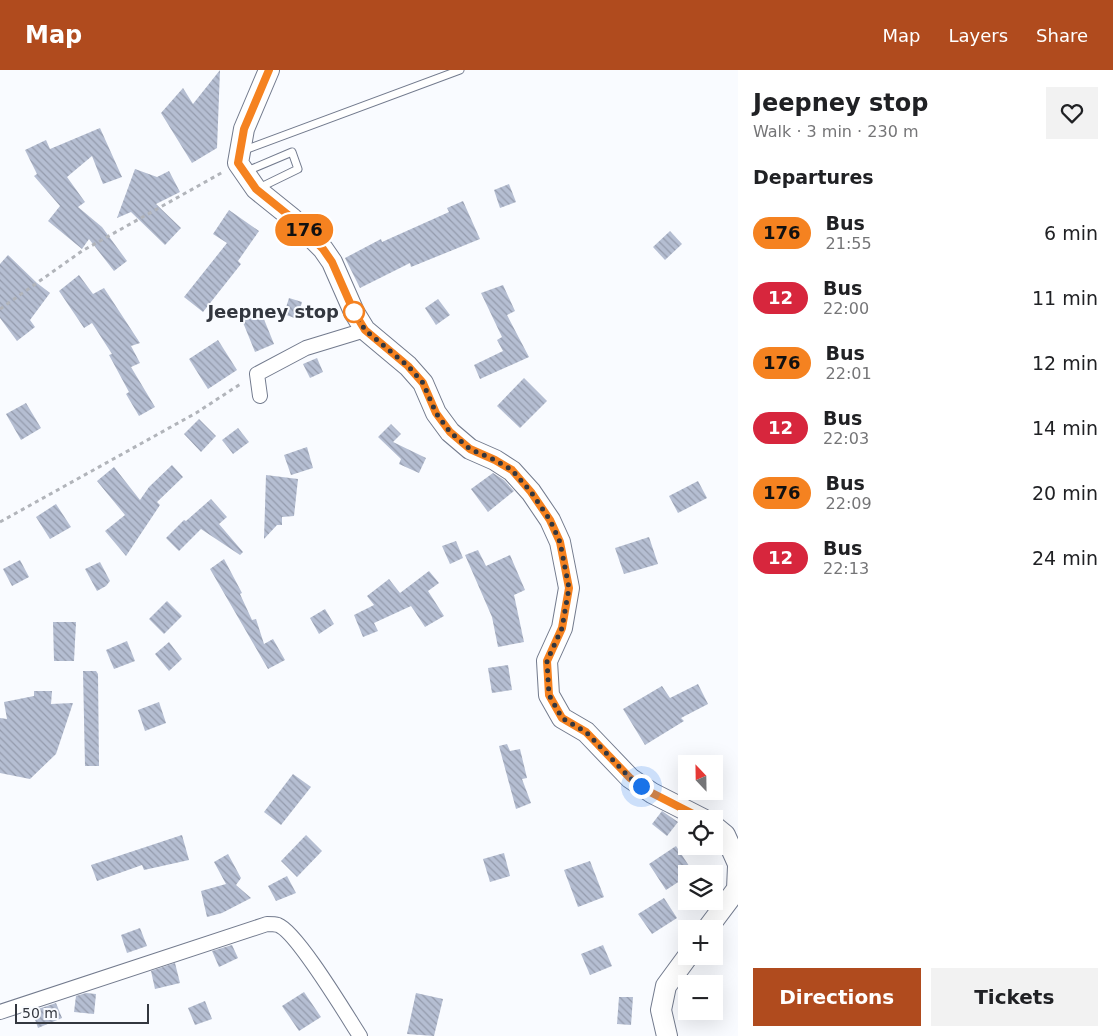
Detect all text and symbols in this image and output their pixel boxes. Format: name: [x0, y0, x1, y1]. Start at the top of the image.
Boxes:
text: Map: [25, 21, 82, 49]
text: Map: [882, 25, 920, 46]
text: Layers: [948, 25, 1008, 46]
text: Share: [1036, 25, 1088, 46]
button: heart: [1046, 87, 1098, 139]
text: Jeepney stop: [753, 89, 928, 117]
text: Walk · 3 min · 230 m: [753, 122, 918, 141]
text: Departures: [753, 166, 874, 188]
text: Bus: [826, 212, 865, 234]
line badge: 176: [275, 214, 333, 246]
text: 176: [285, 219, 323, 240]
text: 176: [763, 222, 801, 243]
text: 6 min: [1044, 222, 1098, 244]
text: 21:55: [826, 234, 872, 253]
text: Bus: [823, 277, 862, 299]
text: 12: [768, 287, 793, 308]
text: 11 min: [1032, 287, 1098, 309]
text: 22:00: [823, 299, 869, 318]
place label: Jeepney stop: [205, 301, 339, 322]
marker: Jeepney stop: [343, 301, 365, 323]
text: Bus: [826, 342, 865, 364]
text: 176: [763, 352, 801, 373]
text: 12 min: [1032, 352, 1098, 374]
text: 22:01: [826, 364, 872, 383]
text: Bus: [823, 407, 862, 429]
text: 12: [768, 417, 793, 438]
text: 14 min: [1032, 417, 1098, 439]
text: 22:03: [823, 429, 869, 448]
text: Bus: [826, 472, 865, 494]
text: 176: [763, 482, 801, 503]
text: 20 min: [1032, 482, 1098, 504]
text: 22:09: [826, 494, 872, 513]
text: Bus: [823, 537, 862, 559]
text: 12: [768, 547, 793, 568]
text: 24 min: [1032, 547, 1098, 569]
text: 22:13: [823, 559, 869, 578]
north arrow: [678, 755, 722, 800]
map controls: [678, 755, 723, 1020]
your location: [629, 774, 654, 799]
button: locate: [678, 810, 723, 855]
button: layers: [678, 865, 723, 910]
button: +: [678, 920, 723, 965]
button: Directions: [753, 968, 921, 1026]
button: Tickets: [931, 968, 1098, 1026]
button: −: [678, 975, 723, 1020]
scale bar: [15, 1001, 149, 1024]
text: 50 m: [22, 1005, 58, 1021]

